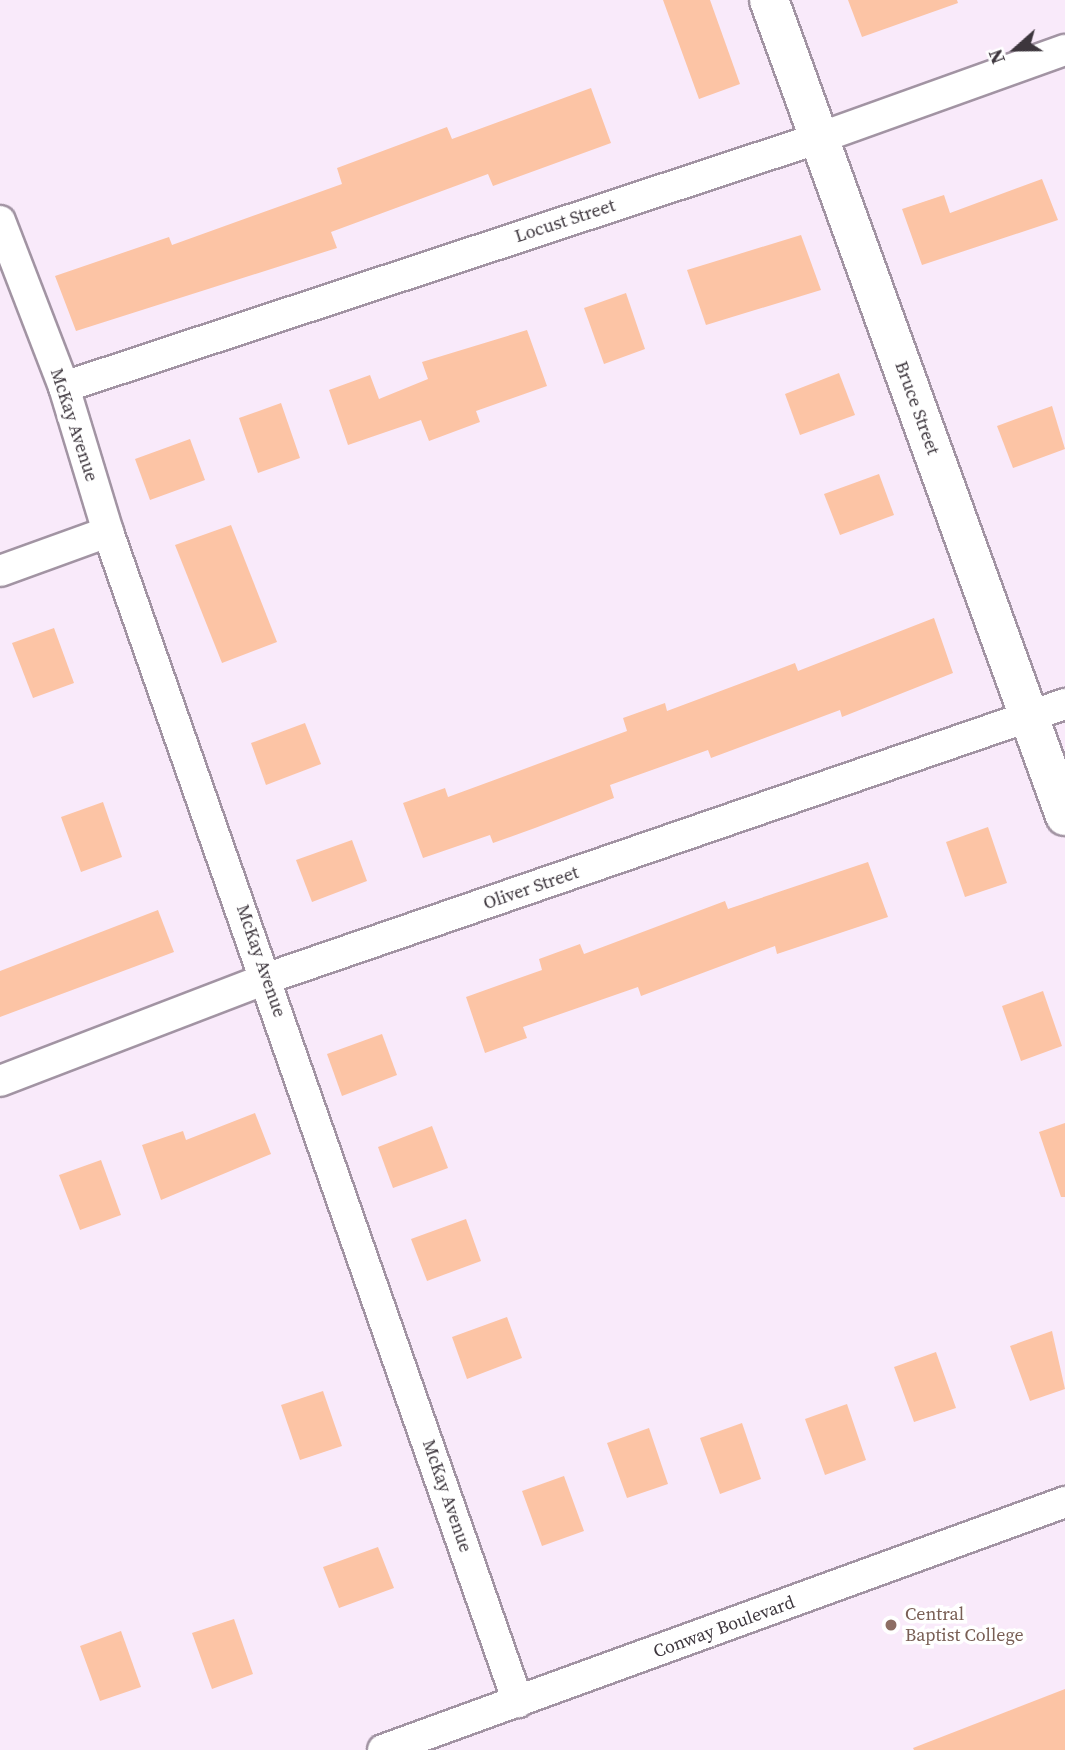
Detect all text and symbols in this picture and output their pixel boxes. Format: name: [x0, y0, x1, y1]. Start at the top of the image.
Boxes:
north arrow: [981, 14, 1051, 84]
text: N: [982, 45, 1011, 68]
street label: Locust Street: [512, 195, 618, 247]
street label: Bruce Street: [890, 358, 944, 458]
street label: McKay Avenue: [46, 366, 102, 484]
street label: Oliver Street: [480, 862, 582, 914]
street label: McKay Avenue: [232, 902, 290, 1020]
street label: McKay Avenue: [418, 1437, 476, 1555]
street label: Conway Boulevard: [650, 1591, 798, 1663]
place label: Central Baptist College: [905, 1604, 1024, 1646]
marker: Central Baptist College: [883, 1617, 899, 1633]

